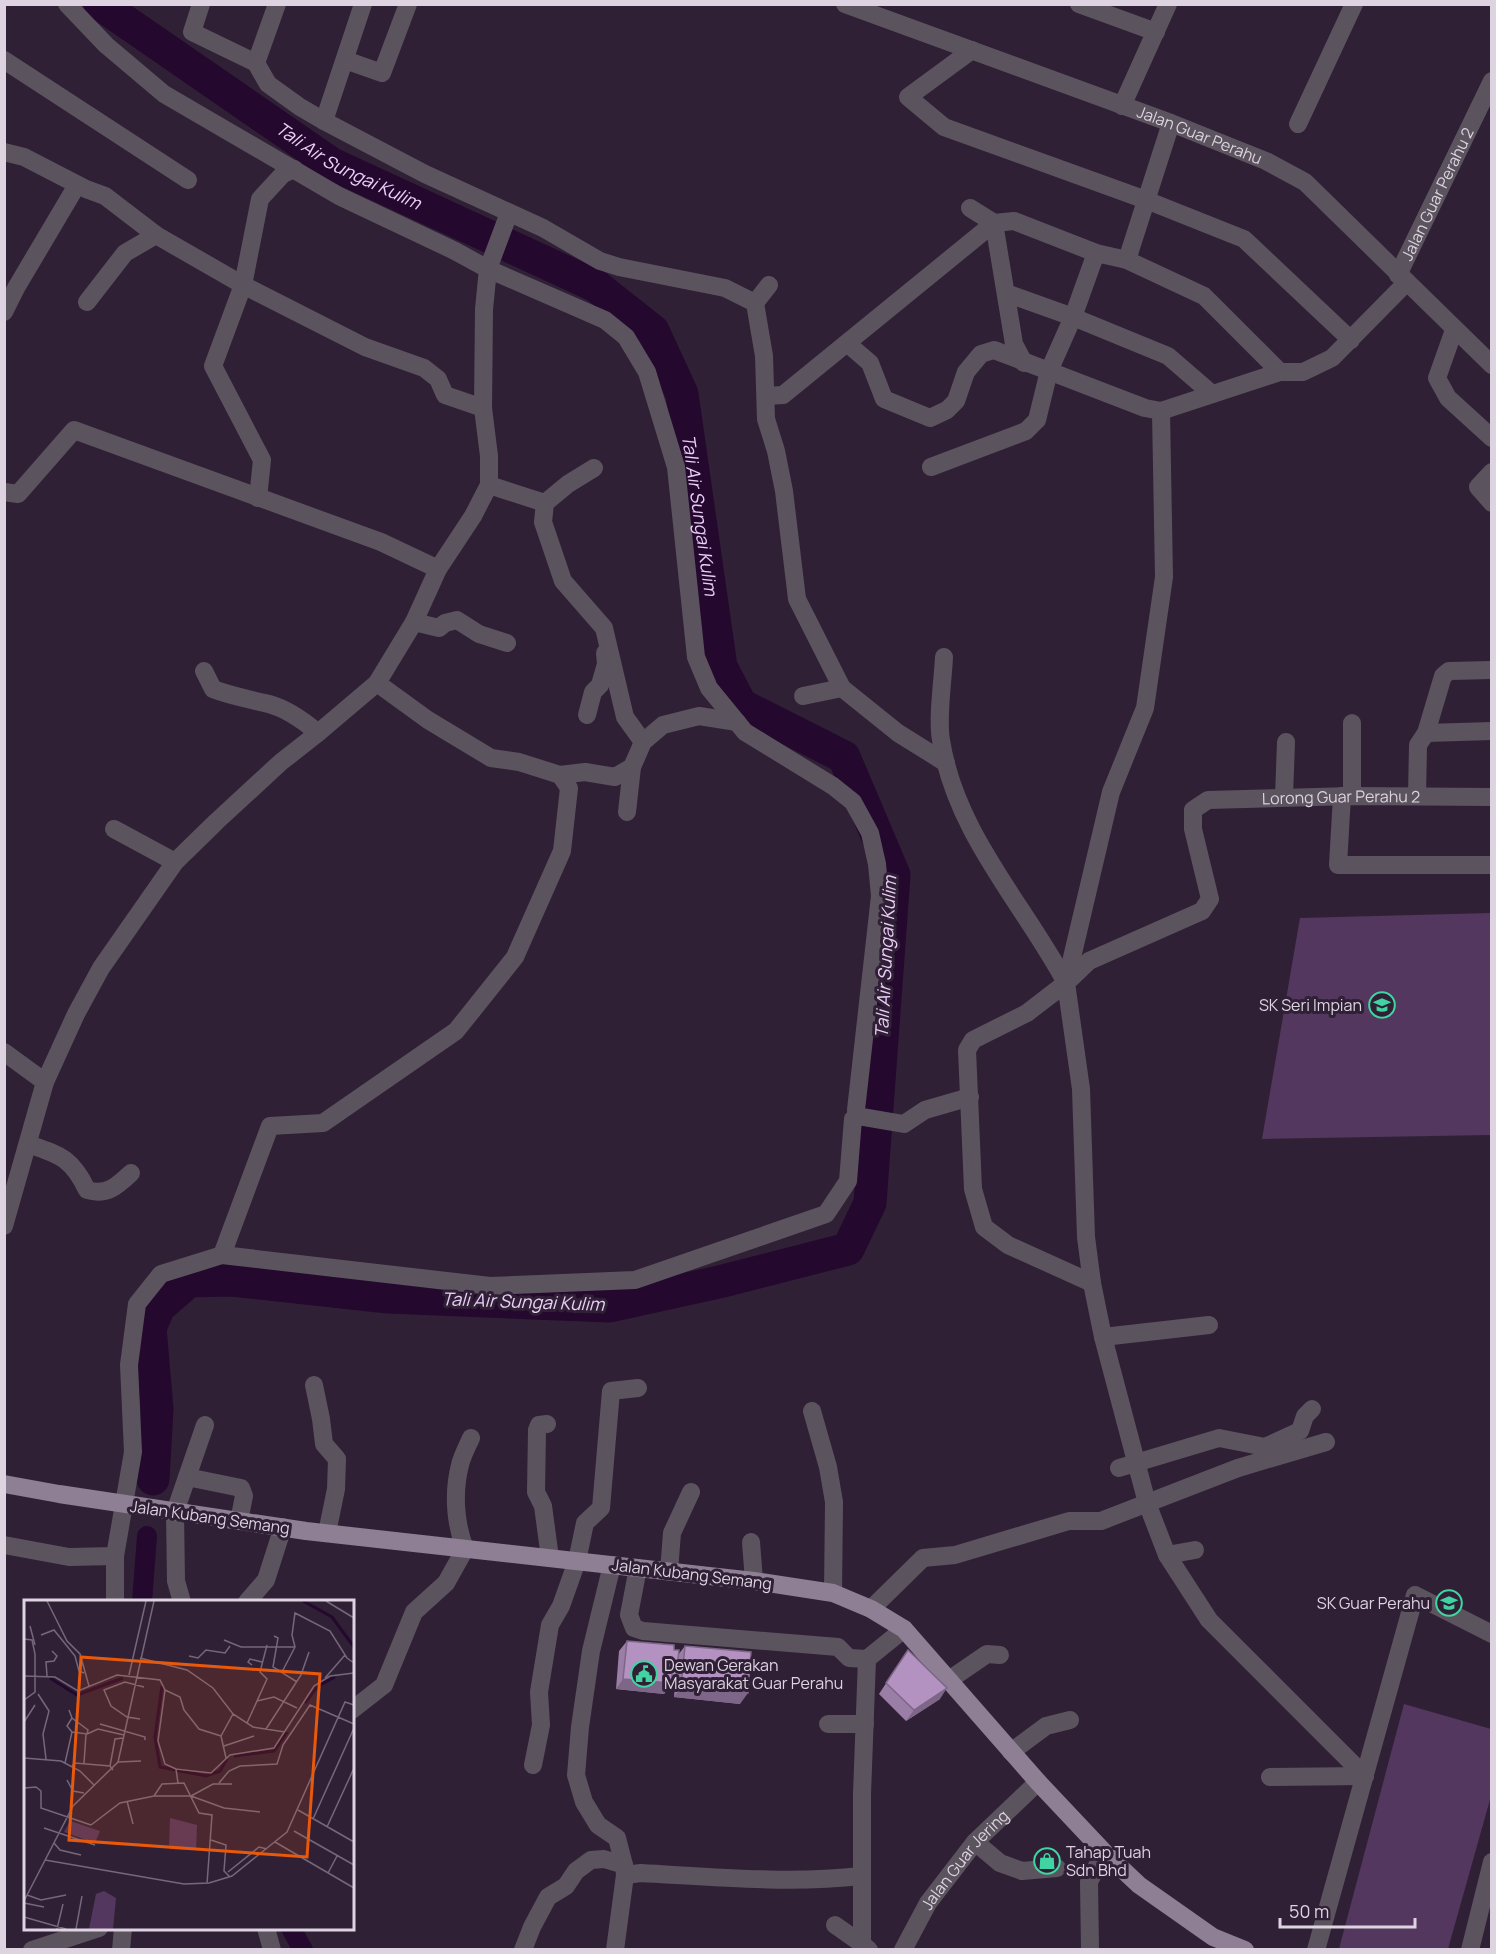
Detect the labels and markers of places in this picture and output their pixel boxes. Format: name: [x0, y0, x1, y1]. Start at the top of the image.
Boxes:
school or university icon: SK Seri Impian: [1367, 990, 1397, 1020]
place label: SK Seri Impian: [1259, 994, 1362, 1016]
school or university icon: SK Guar Perahu: [1434, 1588, 1464, 1618]
place label: SK Guar Perahu: [1317, 1592, 1430, 1614]
place label: Dewan Gerakan Masyarakat Guar Perahu: [664, 1654, 843, 1694]
public building icon: Dewan Gerakan Masyarakat Guar Perahu: [629, 1659, 659, 1689]
place label: Tahap Tuah Sdn Bhd: [1066, 1841, 1151, 1881]
shop icon: Tahap Tuah Sdn Bhd: [1032, 1846, 1062, 1876]

